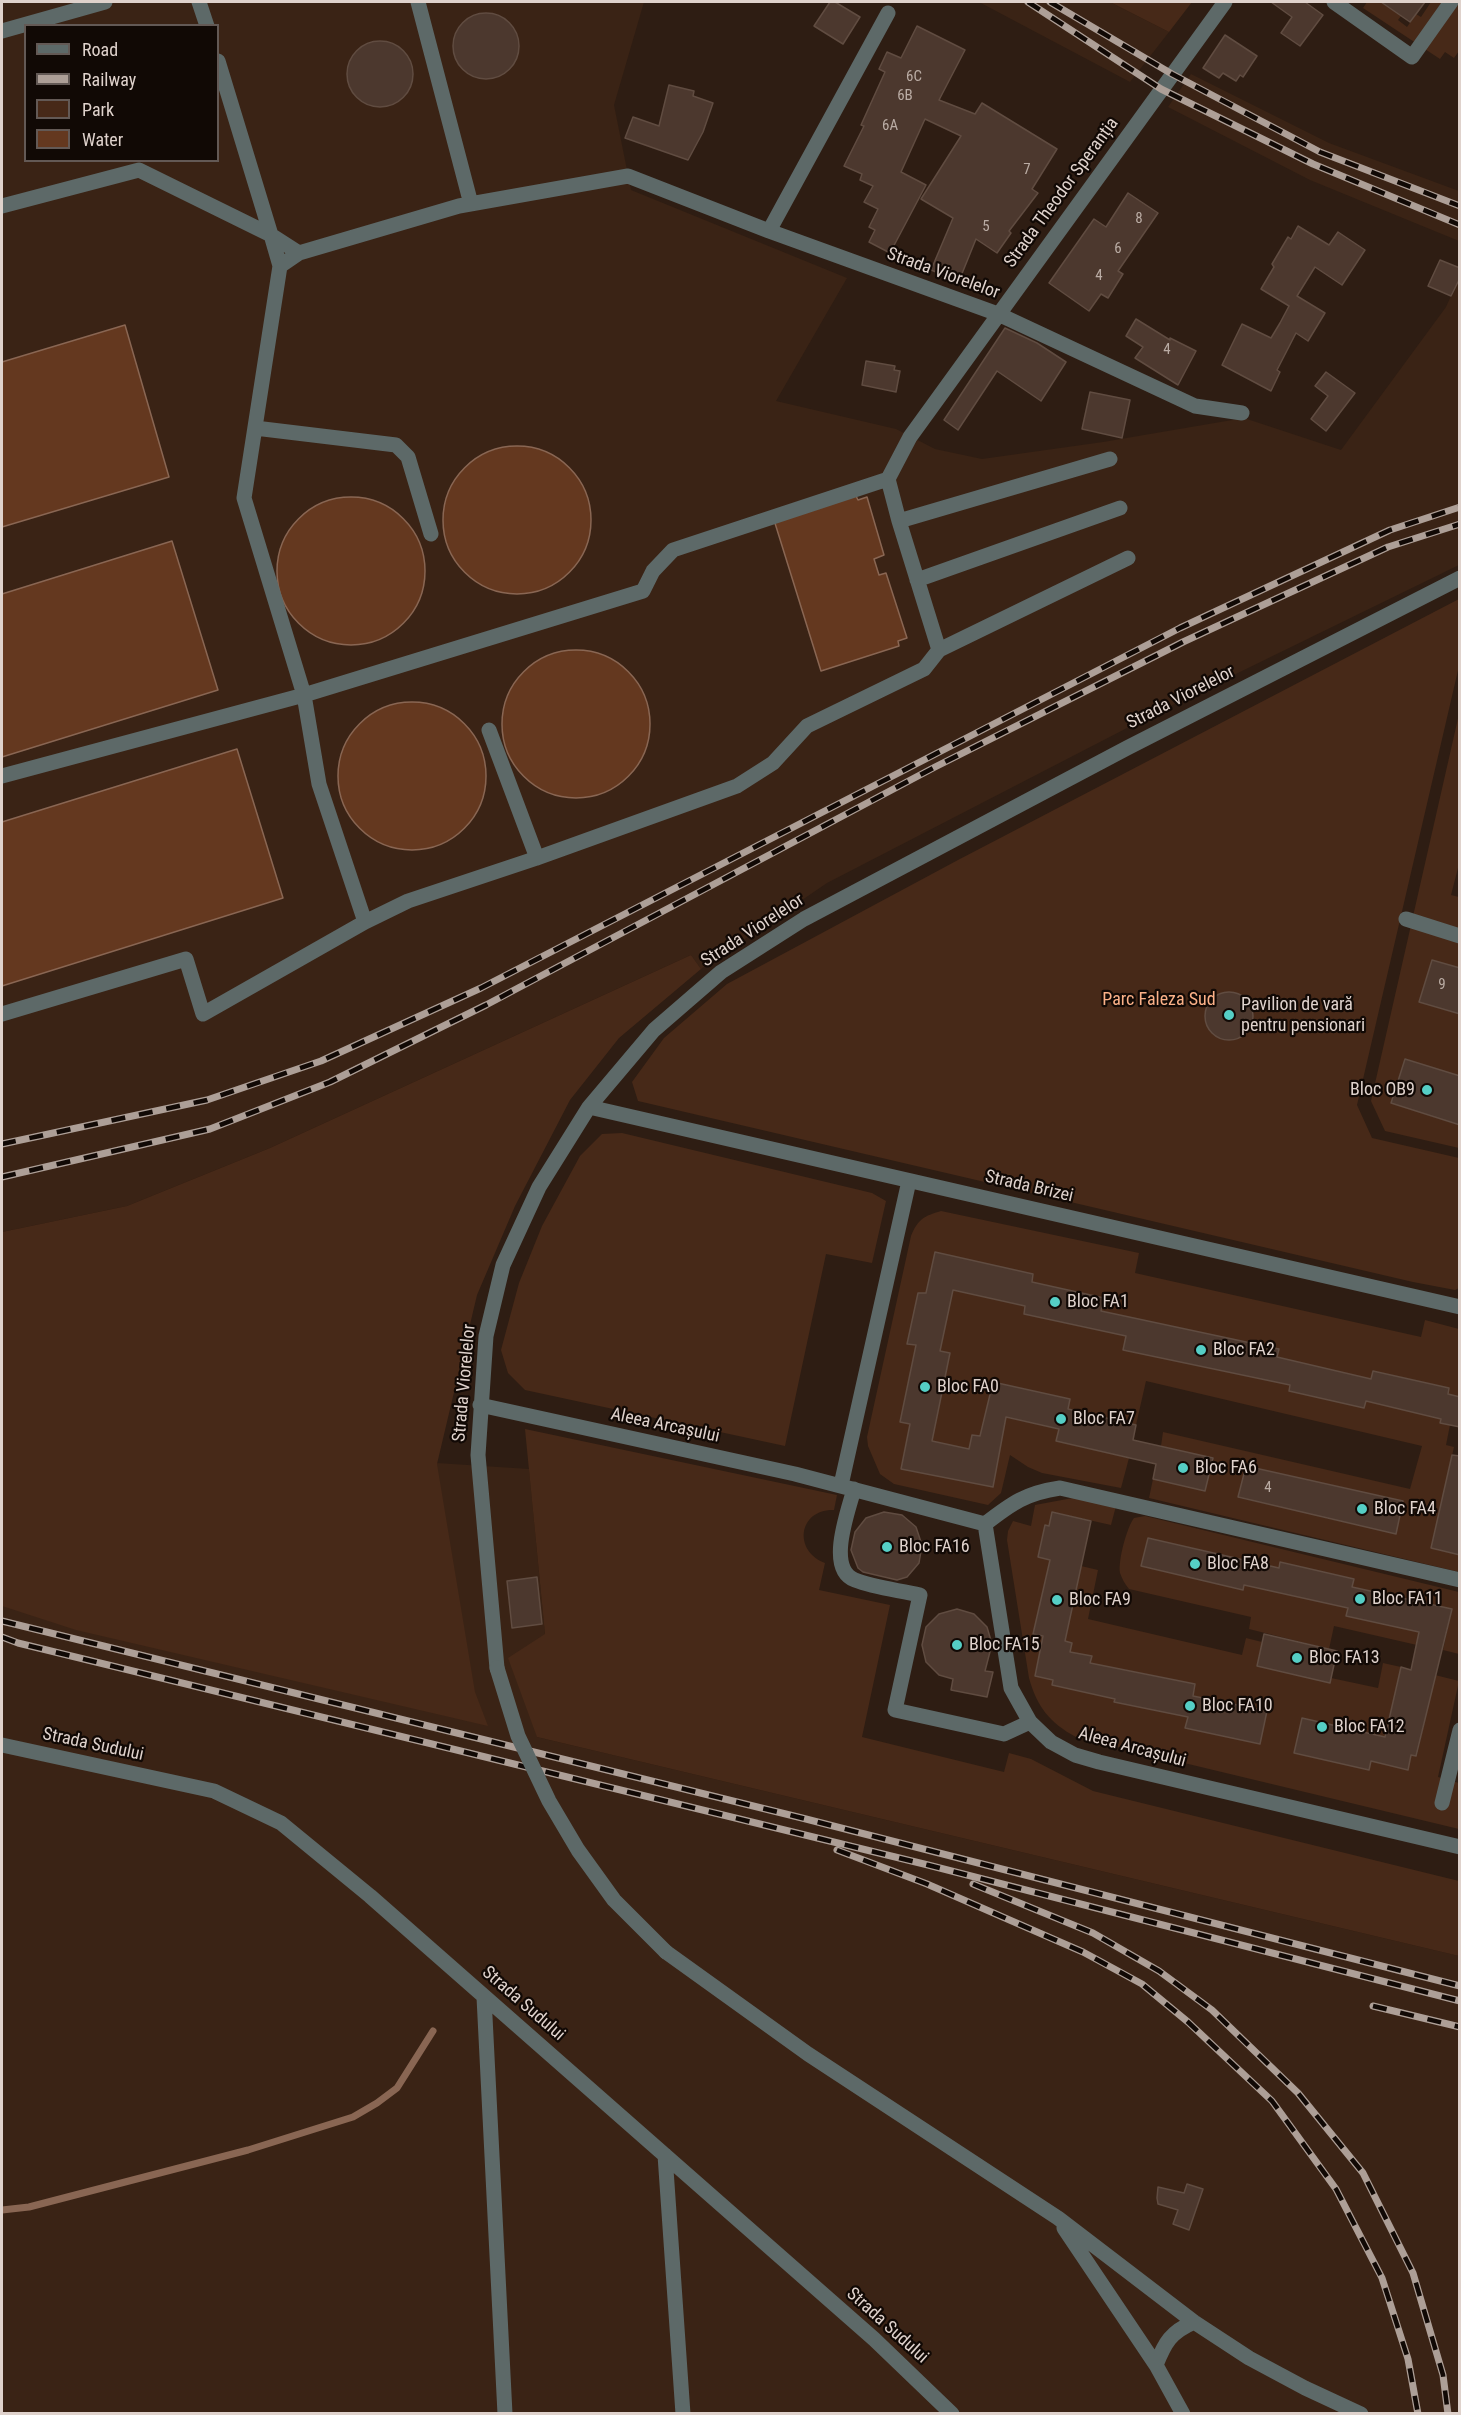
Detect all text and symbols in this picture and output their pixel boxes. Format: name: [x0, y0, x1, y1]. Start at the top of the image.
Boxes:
legend: [24, 24, 219, 162]
text: Road: [82, 39, 118, 60]
house number: 6C: [906, 68, 922, 86]
text: Railway: [82, 69, 136, 90]
house number: 6B: [897, 87, 913, 105]
text: Park: [82, 99, 114, 120]
street label: Strada Theodor Speranția: [1000, 114, 1124, 272]
house number: 6A: [882, 117, 898, 135]
text: Water: [82, 129, 123, 150]
house number: 7: [1023, 161, 1031, 179]
house number: 8: [1135, 210, 1143, 228]
house number: 5: [982, 218, 990, 236]
house number: 6: [1114, 240, 1122, 258]
street label: Strada Viorelelor: [884, 244, 1002, 304]
house number: 4: [1095, 267, 1103, 285]
house number: 4: [1163, 341, 1171, 359]
street label: Strada Viorelelor: [1123, 662, 1239, 734]
street label: Strada Viorelelor: [697, 890, 809, 972]
house number: 9: [1438, 976, 1446, 994]
park label: Parc Faleza Sud: [1102, 989, 1216, 1011]
place label: Pavilion de vară pentru pensionari: [1241, 994, 1365, 1036]
marker: Pavilion de vară pentru pensionari: [1222, 1008, 1236, 1022]
place label: Bloc OB9: [1350, 1079, 1415, 1101]
marker: Bloc OB9: [1420, 1083, 1434, 1097]
street label: Strada Brizei: [983, 1166, 1075, 1208]
place label: Bloc FA1: [1067, 1291, 1129, 1313]
marker: Bloc FA1: [1048, 1295, 1062, 1309]
street label: Strada Viorelelor: [449, 1323, 481, 1443]
place label: Bloc FA2: [1213, 1339, 1275, 1361]
marker: Bloc FA2: [1194, 1343, 1208, 1357]
place label: Bloc FA0: [937, 1376, 999, 1398]
marker: Bloc FA0: [918, 1380, 932, 1394]
street label: Aleea Arcașului: [609, 1404, 721, 1448]
place label: Bloc FA7: [1073, 1408, 1135, 1430]
marker: Bloc FA7: [1054, 1412, 1068, 1426]
place label: Bloc FA6: [1195, 1457, 1257, 1479]
marker: Bloc FA6: [1176, 1461, 1190, 1475]
house number: 4: [1264, 1479, 1272, 1497]
place label: Bloc FA4: [1374, 1498, 1436, 1520]
marker: Bloc FA4: [1355, 1502, 1369, 1516]
place label: Bloc FA16: [899, 1536, 970, 1558]
marker: Bloc FA16: [880, 1540, 894, 1554]
place label: Bloc FA8: [1207, 1553, 1269, 1575]
marker: Bloc FA8: [1188, 1557, 1202, 1571]
place label: Bloc FA11: [1372, 1588, 1443, 1610]
place label: Bloc FA9: [1069, 1589, 1131, 1611]
marker: Bloc FA11: [1353, 1592, 1367, 1606]
marker: Bloc FA9: [1050, 1593, 1064, 1607]
place label: Bloc FA15: [969, 1634, 1040, 1656]
marker: Bloc FA15: [950, 1638, 964, 1652]
place label: Bloc FA13: [1309, 1647, 1380, 1669]
marker: Bloc FA13: [1290, 1651, 1304, 1665]
place label: Bloc FA10: [1202, 1695, 1273, 1717]
marker: Bloc FA10: [1183, 1699, 1197, 1713]
place label: Bloc FA12: [1334, 1716, 1405, 1738]
marker: Bloc FA12: [1315, 1720, 1329, 1734]
street label: Aleea Arcașului: [1076, 1723, 1188, 1773]
street label: Strada Sudului: [41, 1724, 145, 1766]
street label: Strada Sudului: [477, 1962, 569, 2046]
street label: Strada Sudului: [842, 2284, 932, 2368]

